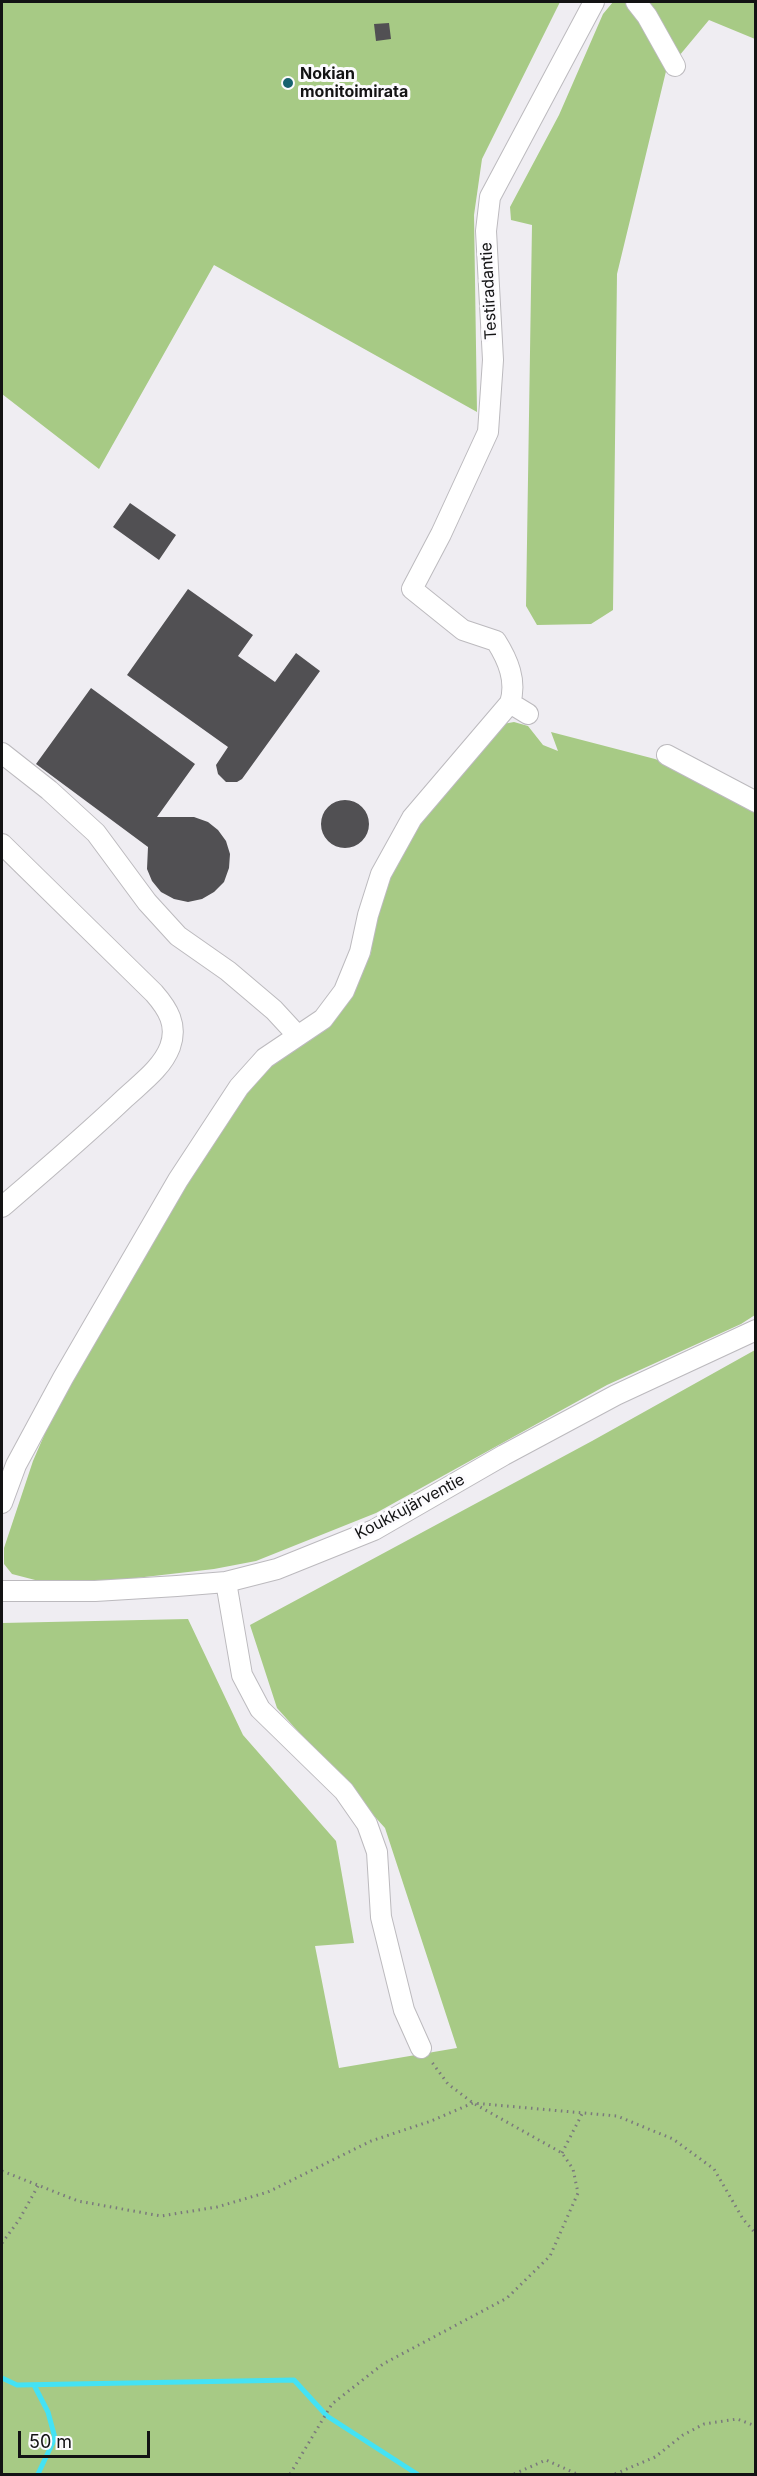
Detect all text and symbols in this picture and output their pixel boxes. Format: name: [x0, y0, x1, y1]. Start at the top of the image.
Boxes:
place label: Nokian monitoimirata: [300, 64, 408, 102]
marker: Nokian monitoimirata: [281, 76, 295, 90]
street label: Testiradantie: [477, 242, 501, 340]
street label: Koukkujärventie: [352, 1470, 468, 1544]
scale bar: [21, 2419, 153, 2457]
text: 50 m: [29, 2431, 72, 2452]

